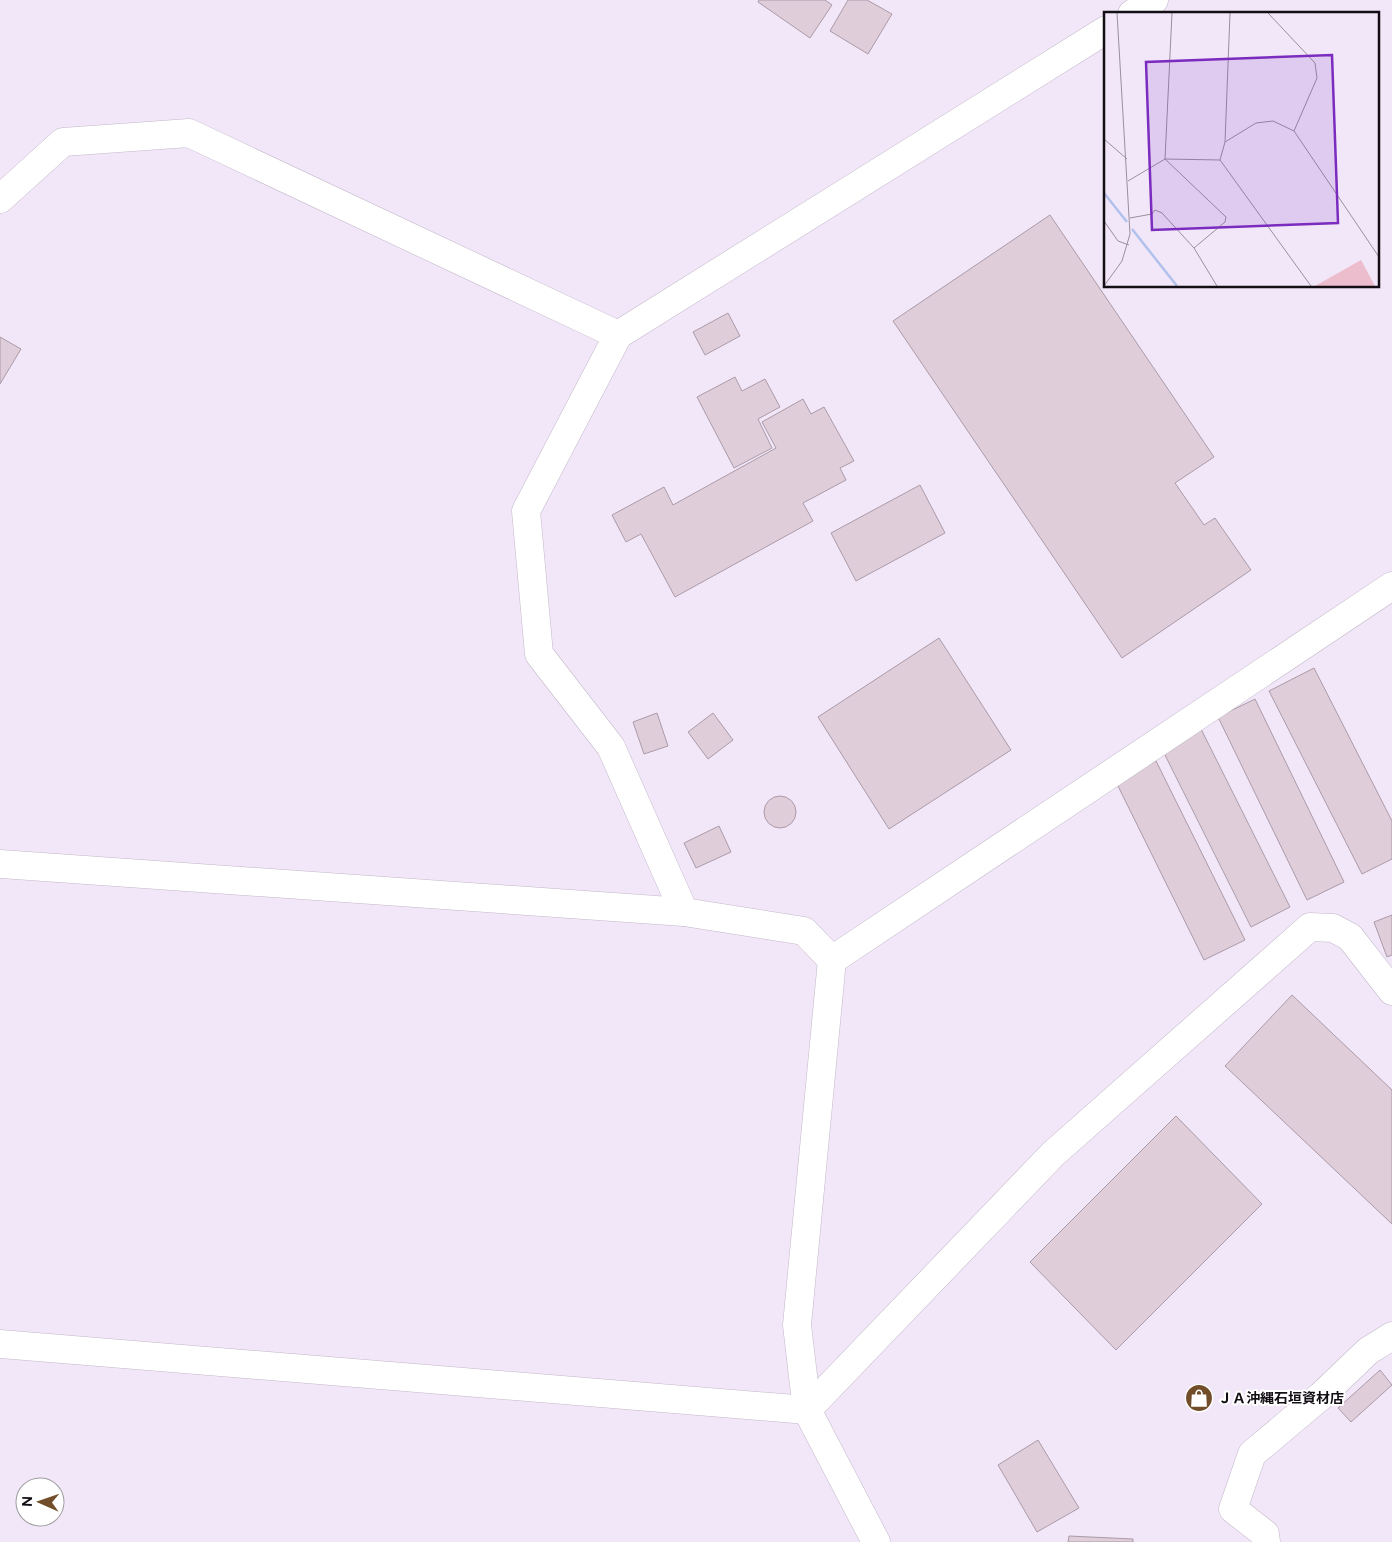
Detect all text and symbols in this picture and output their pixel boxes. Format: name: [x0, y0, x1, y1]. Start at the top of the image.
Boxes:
inset map: [1104, 12, 1380, 288]
shop icon: ＪＡ沖縄石垣資材店: [1184, 1383, 1214, 1413]
place label: ＪＡ沖縄石垣資材店: [1218, 1390, 1344, 1407]
north arrow: [15, 1477, 65, 1527]
text: N: [19, 1496, 36, 1507]

